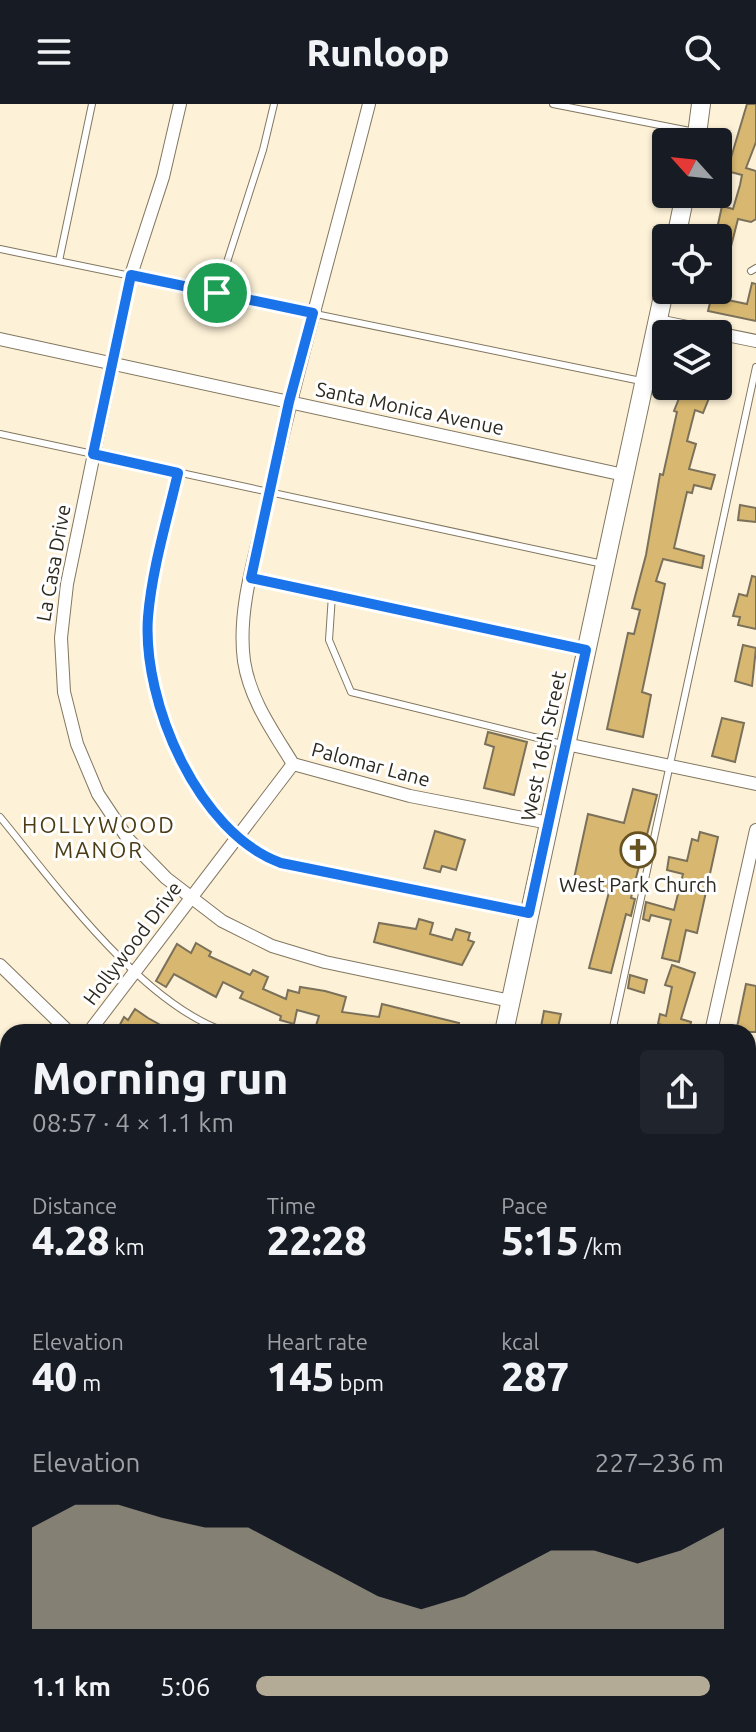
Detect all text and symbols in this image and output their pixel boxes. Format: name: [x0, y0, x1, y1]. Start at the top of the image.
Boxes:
icon: menu: [32, 30, 76, 74]
icon: search: [680, 30, 724, 74]
text: Runloop: [307, 32, 449, 73]
north arrow: [652, 128, 732, 208]
map controls: [652, 128, 732, 400]
button: locate: [652, 224, 732, 304]
pin: [183, 259, 251, 327]
icon: arrive: [195, 271, 239, 315]
button: layers: [652, 320, 732, 400]
street label: Santa Monica Avenue: [314, 377, 506, 439]
street label: La Casa Drive: [31, 503, 75, 623]
street label: West 16th Street: [516, 669, 570, 823]
street label: Palomar Lane: [309, 737, 433, 791]
district label: HOLLYWOOD MANOR: [22, 812, 176, 862]
church icon: West Park Church: [619, 831, 657, 869]
place label: West Park Church: [559, 873, 717, 896]
street label: Hollywood Drive: [78, 877, 186, 1009]
button: share: [640, 1050, 724, 1134]
text: Morning run: [32, 1053, 288, 1102]
text: 08:57 · 4 × 1.1 km: [32, 1108, 234, 1137]
text: Distance: [32, 1193, 117, 1218]
text: Time: [267, 1193, 316, 1218]
text: Pace: [501, 1193, 548, 1218]
text: 4.28: [32, 1218, 110, 1263]
text: 22:28: [267, 1218, 367, 1263]
text: 5:15: [501, 1218, 579, 1263]
text: km: [110, 1234, 145, 1259]
text: /km: [579, 1234, 622, 1259]
text: Elevation: [32, 1329, 124, 1354]
text: Heart rate: [267, 1329, 368, 1354]
text: kcal: [501, 1329, 539, 1354]
text: 40: [32, 1354, 77, 1399]
text: 145: [267, 1354, 334, 1399]
text: 287: [501, 1354, 569, 1399]
text: m: [77, 1370, 101, 1395]
text: bpm: [334, 1370, 384, 1395]
text: Elevation: [32, 1448, 140, 1477]
text: 227–236 m: [595, 1448, 724, 1477]
text: 1.1 km: [32, 1672, 111, 1701]
text: 5:06: [160, 1672, 210, 1701]

